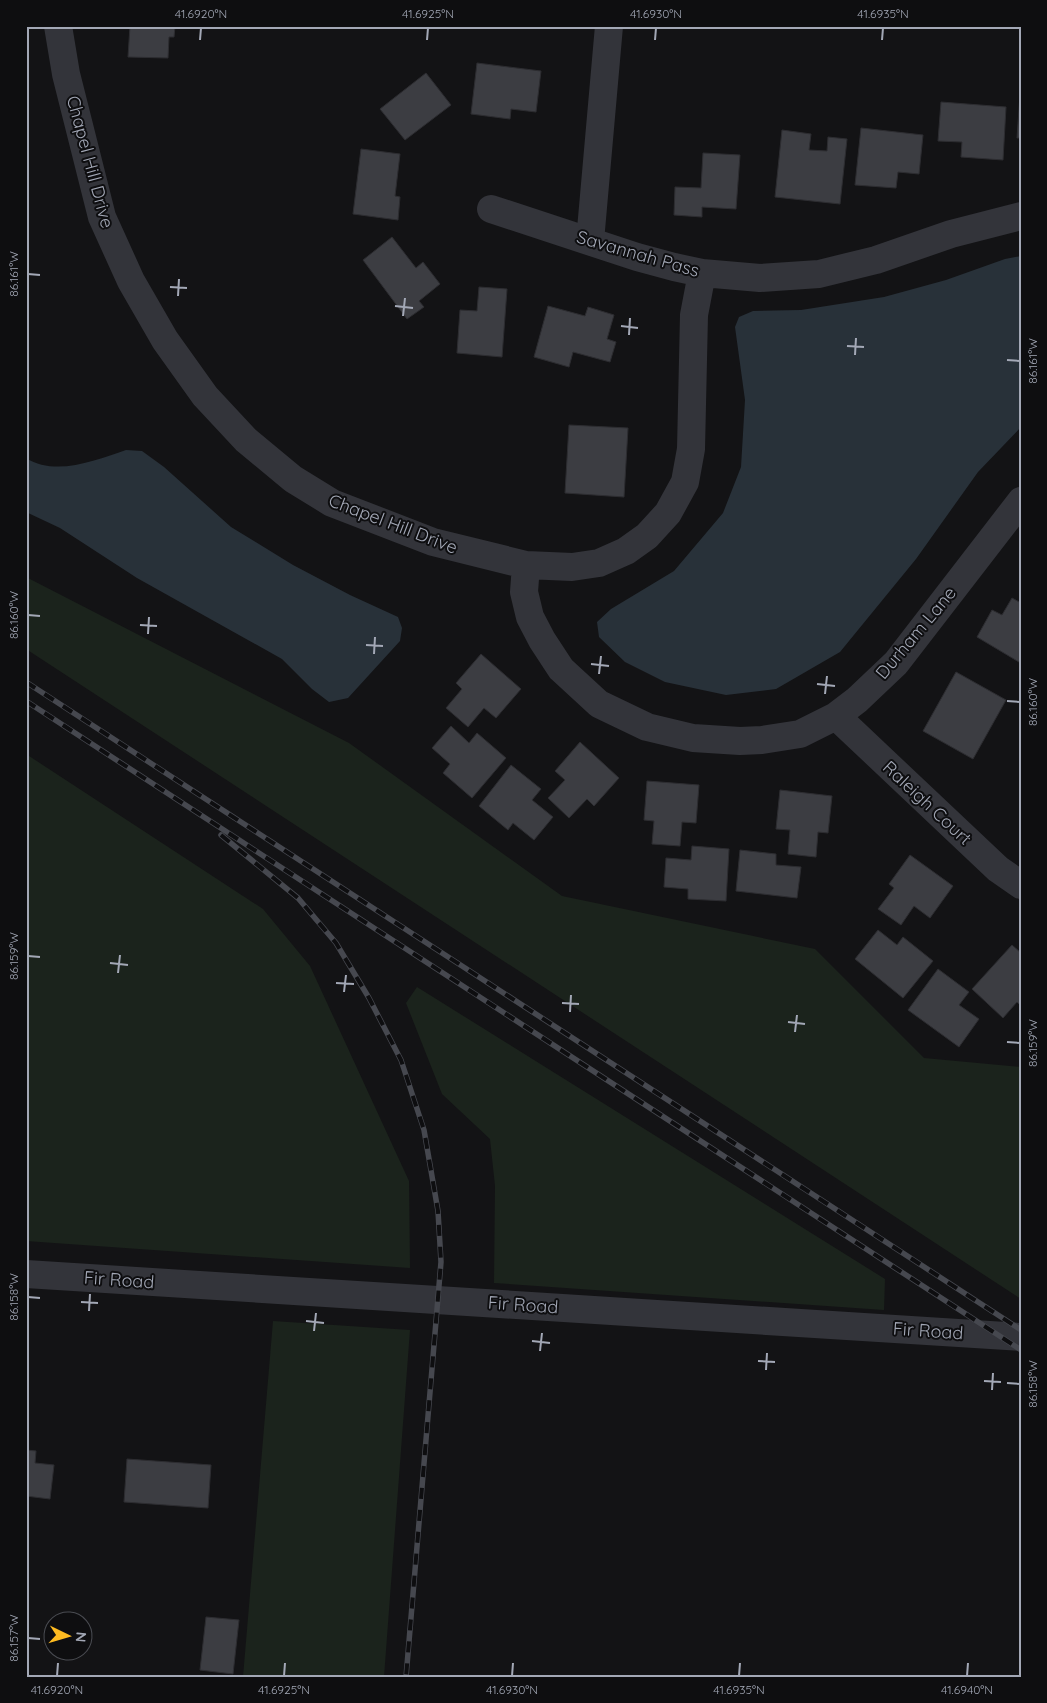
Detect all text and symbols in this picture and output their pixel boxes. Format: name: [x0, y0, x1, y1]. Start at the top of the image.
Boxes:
text: 41.6920°N: [175, 6, 227, 21]
text: 41.6925°N: [402, 6, 454, 21]
text: 41.6930°N: [630, 6, 682, 21]
text: 41.6935°N: [857, 6, 909, 21]
street label: Chapel Hill Drive: [62, 93, 119, 231]
street label: Savannah Pass: [574, 225, 702, 282]
text: 86.161°W: [6, 251, 21, 297]
text: 86.161°W: [1025, 338, 1040, 384]
street label: Chapel Hill Drive: [325, 488, 461, 559]
street label: Durham Lane: [870, 582, 961, 684]
text: 86.160°W: [6, 590, 21, 639]
text: 86.160°W: [1025, 677, 1040, 726]
street label: Raleigh Court: [878, 756, 977, 850]
text: 86.159°W: [6, 932, 21, 980]
text: 86.159°W: [1025, 1019, 1040, 1067]
street label: Fir Road: [83, 1266, 155, 1293]
text: 86.158°W: [6, 1273, 21, 1321]
street label: Fir Road: [487, 1291, 559, 1318]
street label: Fir Road: [892, 1317, 964, 1344]
text: 86.158°W: [1025, 1360, 1040, 1408]
north arrow: [42, 1610, 92, 1660]
text: 86.157°W: [6, 1614, 21, 1662]
text: N: [72, 1631, 90, 1643]
text: 41.6920°N: [31, 1682, 83, 1697]
text: 41.6925°N: [258, 1682, 310, 1697]
text: 41.6930°N: [486, 1682, 538, 1697]
text: 41.6935°N: [713, 1682, 765, 1697]
text: 41.6940°N: [941, 1682, 993, 1697]

